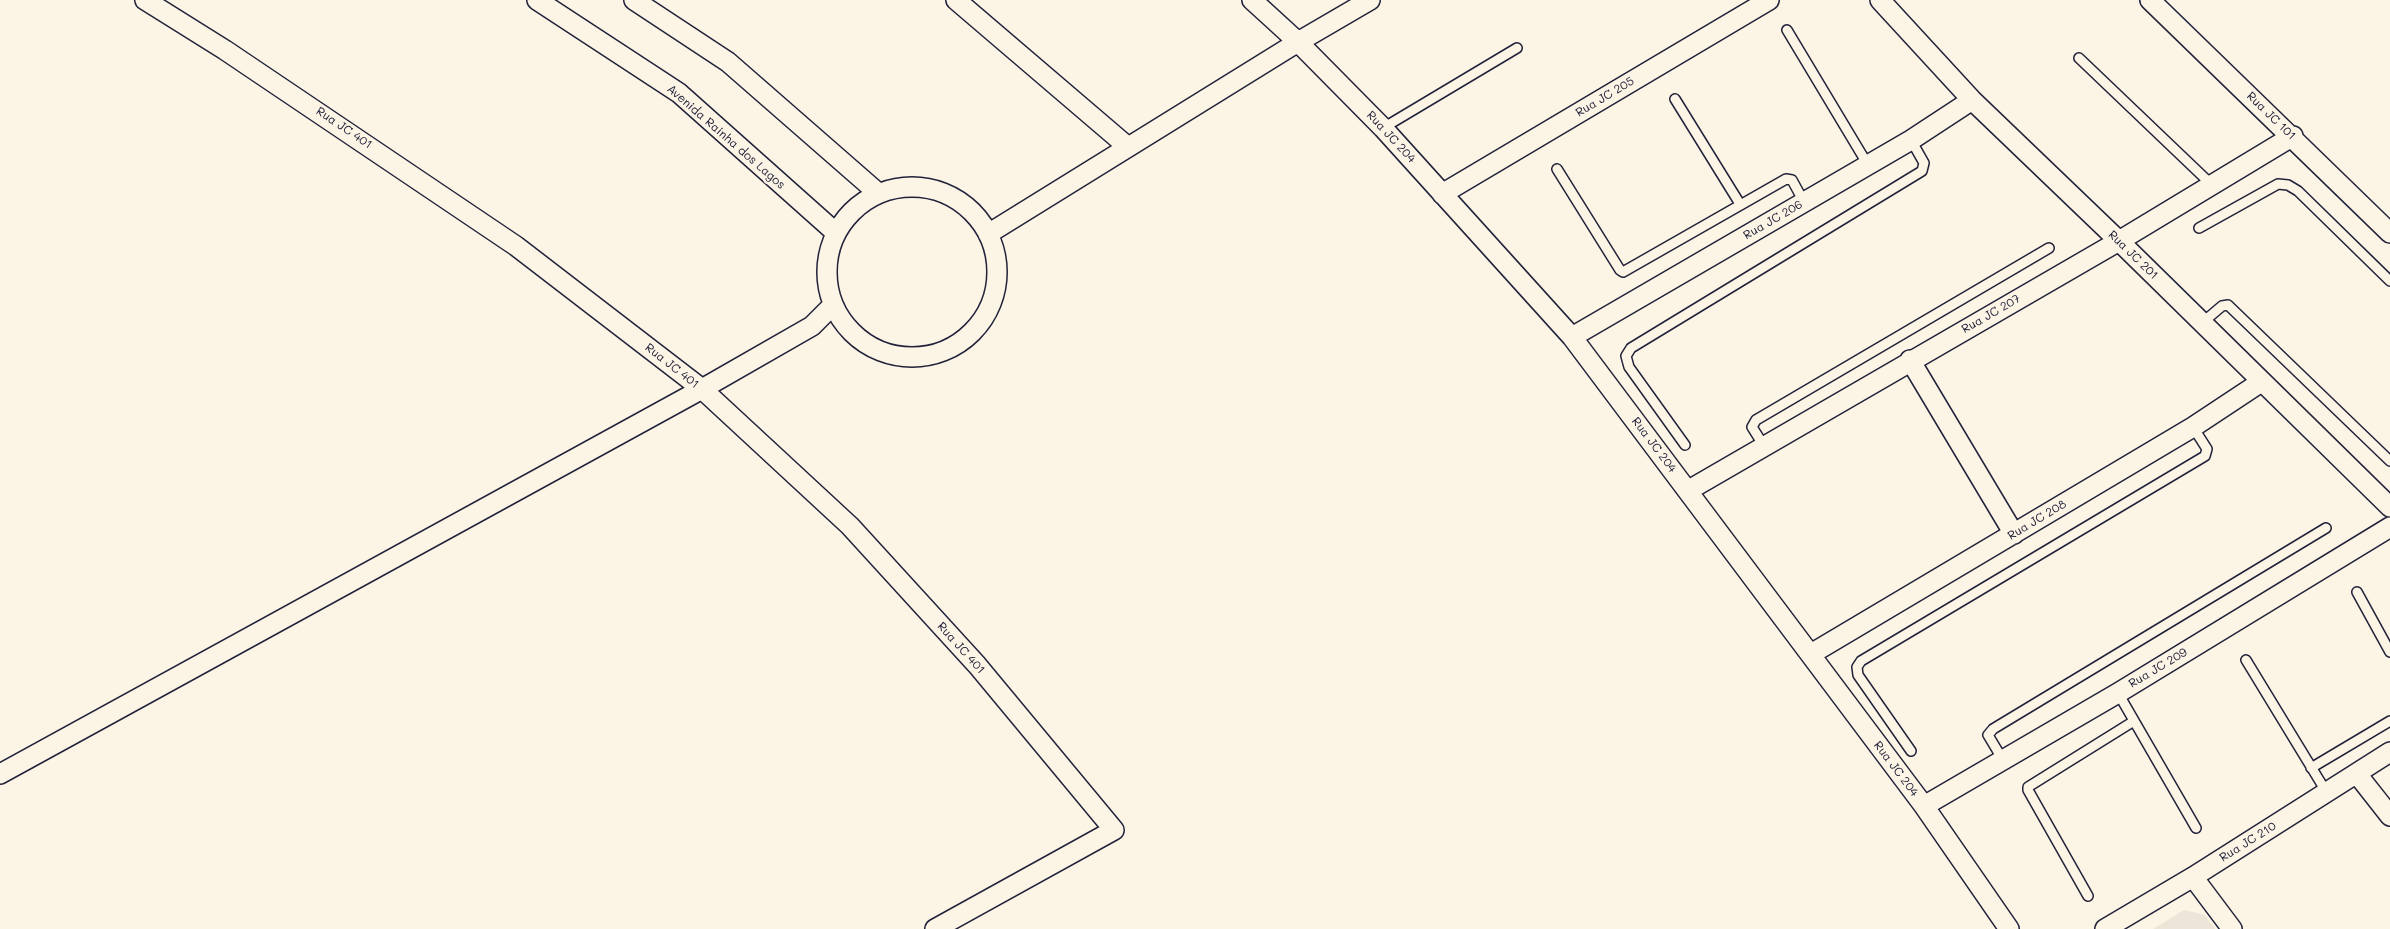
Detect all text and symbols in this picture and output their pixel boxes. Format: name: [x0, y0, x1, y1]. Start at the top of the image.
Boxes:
street label: Rua JC 205: [1573, 74, 1637, 120]
street label: Avenida Rainha dos Lagos: [664, 82, 788, 192]
street label: Rua JC 101: [2243, 89, 2299, 143]
street label: Rua JC 401: [313, 104, 375, 152]
street label: Rua JC 204: [1363, 108, 1419, 166]
street label: Rua JC 206: [1741, 197, 1805, 243]
street label: Rua JC 201: [2105, 228, 2161, 282]
street label: Rua JC 207: [1959, 291, 2023, 337]
street label: Rua JC 401: [642, 341, 702, 391]
street label: Rua JC 204: [1628, 414, 1680, 476]
street label: Rua JC 208: [2005, 497, 2069, 543]
street label: Rua JC 401: [934, 619, 988, 677]
street label: Rua JC 209: [2126, 645, 2190, 691]
street label: Rua JC 204: [1870, 738, 1922, 800]
street label: Rua JC 210: [2217, 819, 2279, 865]

